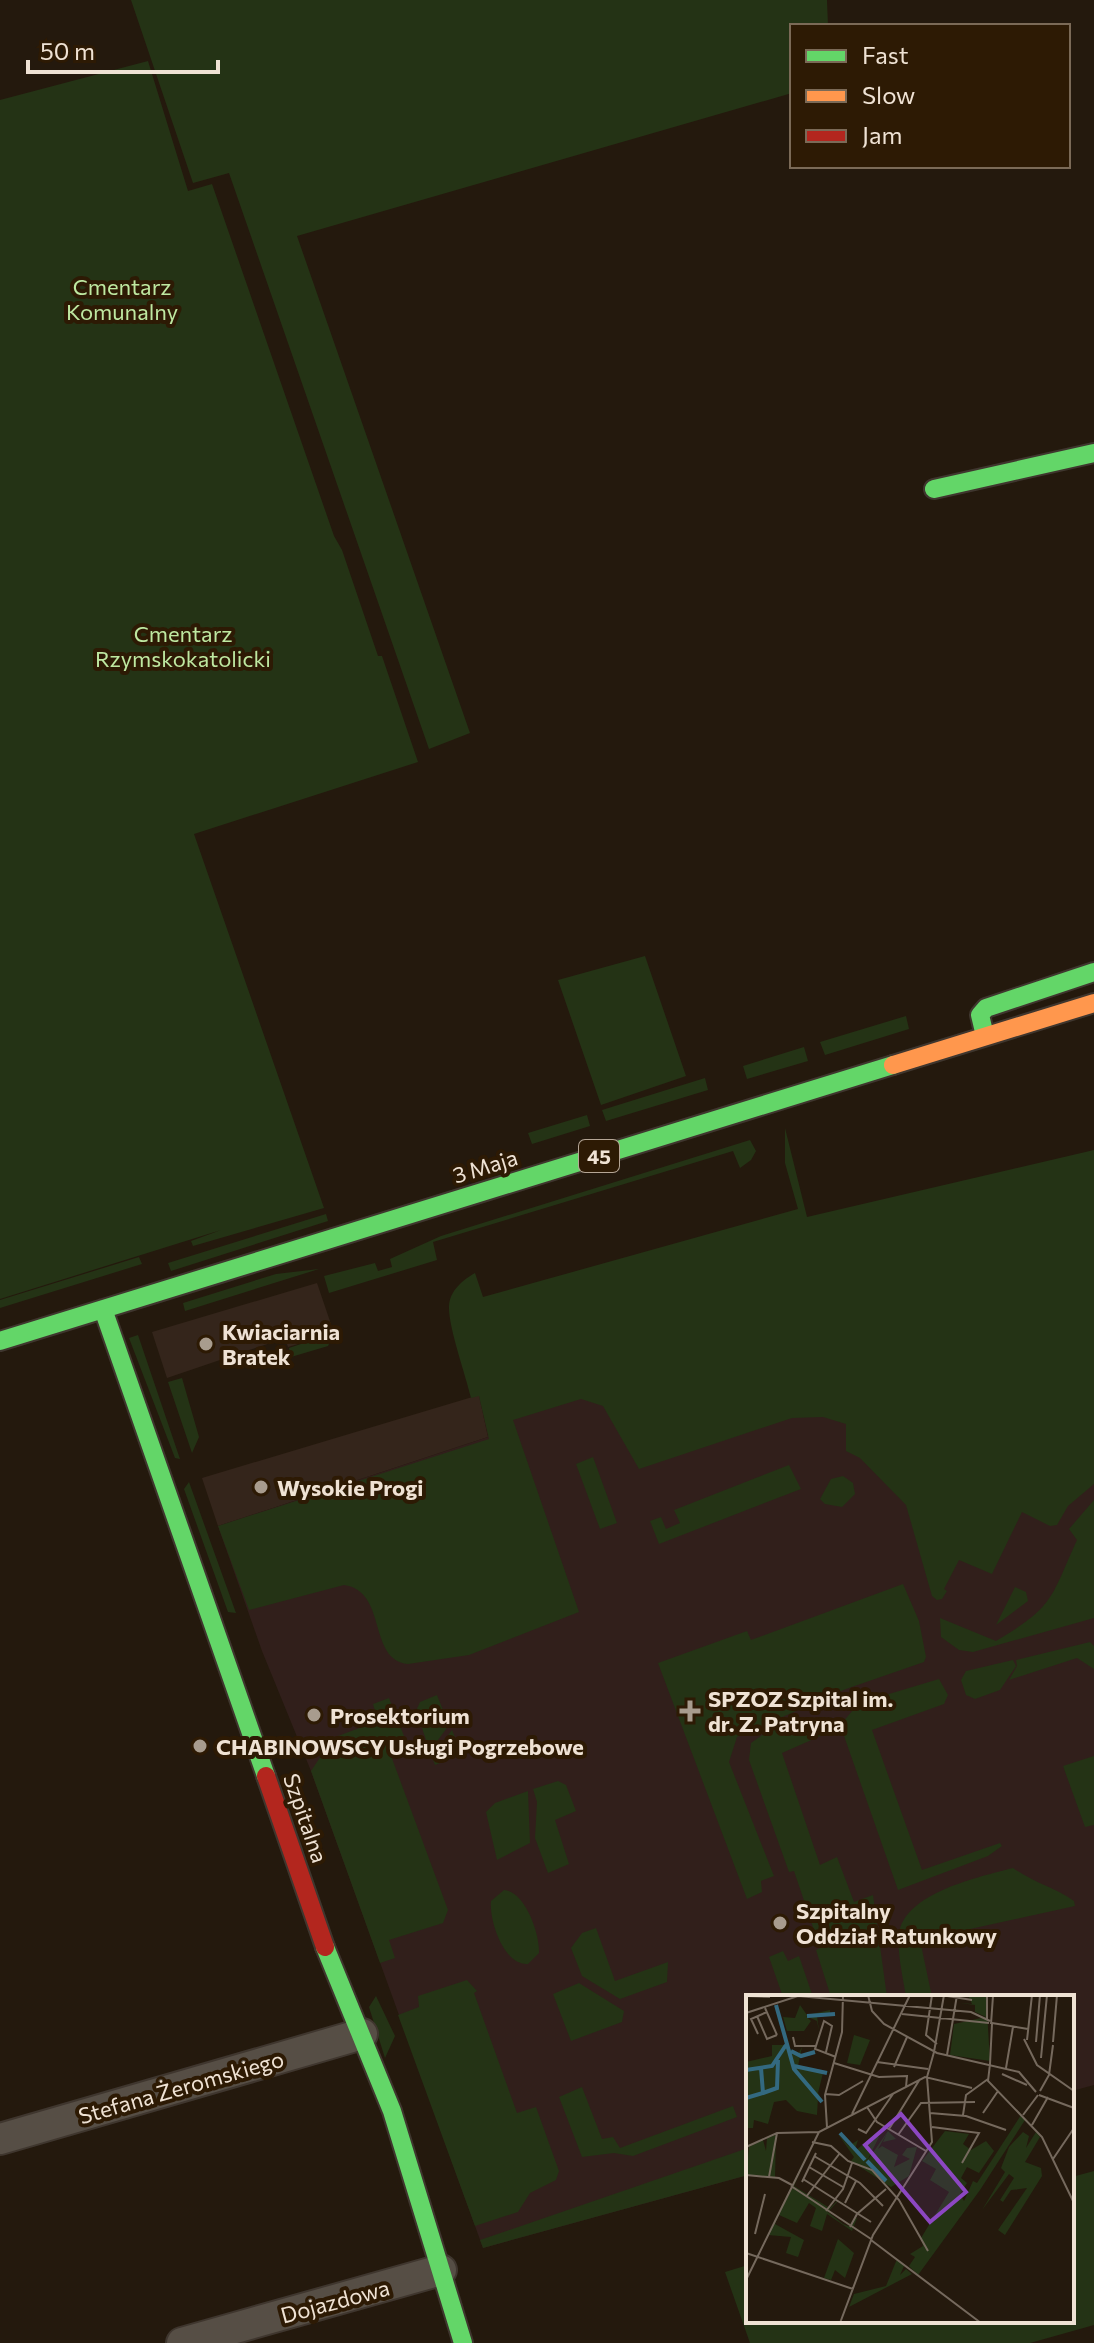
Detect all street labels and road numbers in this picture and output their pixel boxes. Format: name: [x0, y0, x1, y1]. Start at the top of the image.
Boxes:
road number: 45: [579, 1140, 619, 1172]
street label: 3 Maja: [449, 1143, 521, 1189]
street label: Szpitalna: [278, 1770, 334, 1866]
street label: Stefana Żeromskiego: [75, 2045, 287, 2129]
street label: Dojazdowa: [278, 2273, 392, 2329]

